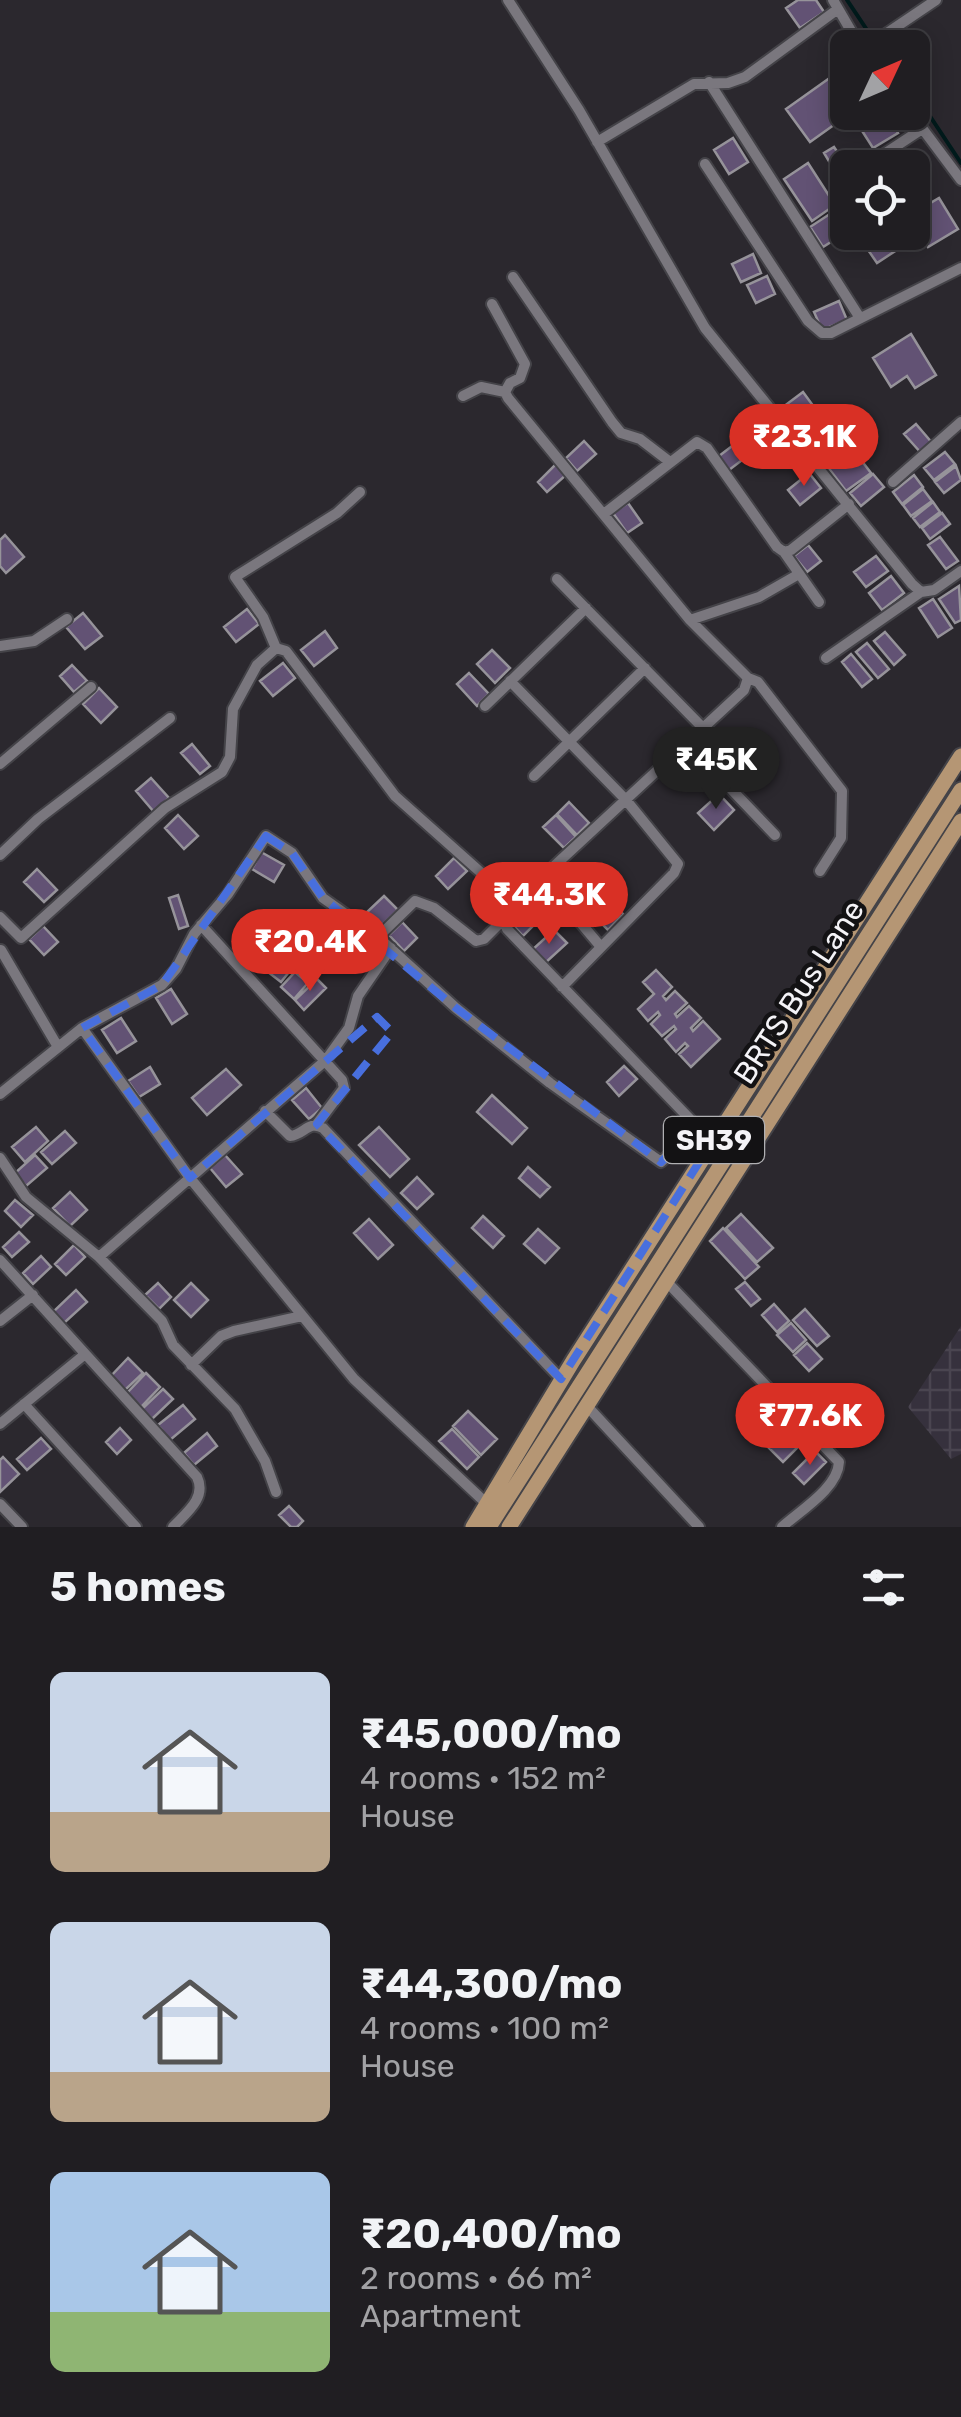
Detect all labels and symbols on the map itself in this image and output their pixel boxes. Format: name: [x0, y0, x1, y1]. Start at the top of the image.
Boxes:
north arrow: [830, 30, 930, 130]
pin: ₹23.1K: [723, 404, 885, 489]
pin: ₹45K: [657, 727, 775, 812]
pin: ₹44.3K: [468, 862, 630, 947]
street label: BRTS Bus Lane: [726, 893, 872, 1091]
pin: ₹20.4K: [229, 909, 391, 994]
road number: SH39: [664, 1117, 764, 1163]
pin: ₹77.6K: [729, 1383, 891, 1468]

